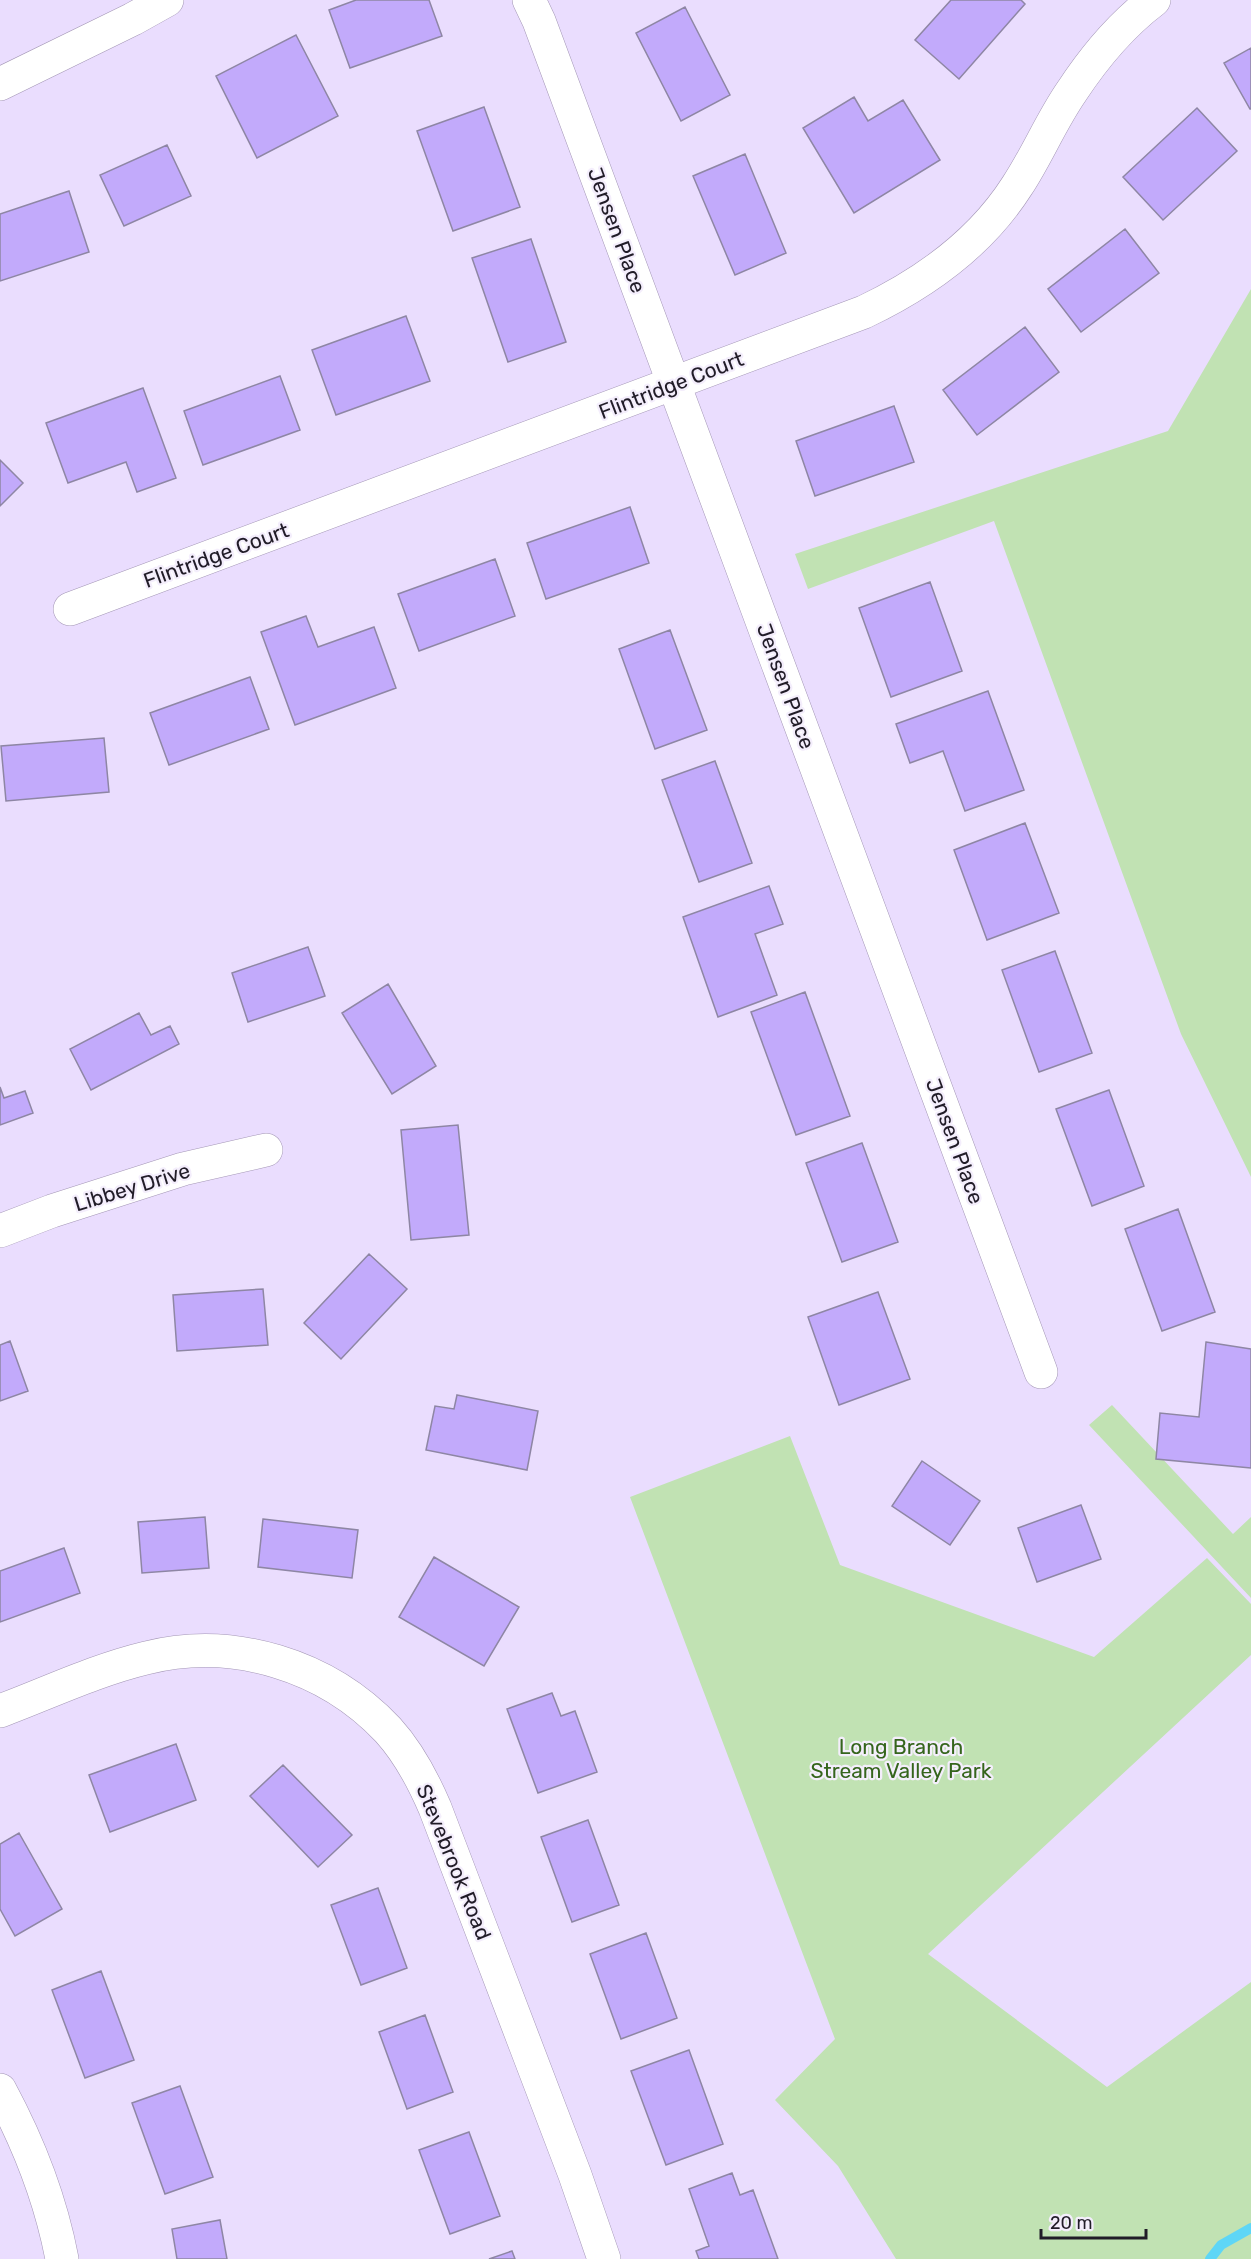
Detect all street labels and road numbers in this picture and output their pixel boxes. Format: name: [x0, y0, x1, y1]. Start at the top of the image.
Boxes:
street label: Jensen Place: [583, 164, 651, 296]
street label: Flintridge Court: [595, 346, 747, 424]
street label: Flintridge Court: [140, 517, 292, 593]
street label: Jensen Place: [752, 620, 820, 752]
street label: Jensen Place: [921, 1075, 989, 1207]
street label: Libbey Drive: [71, 1158, 193, 1216]
street label: Stevebrook Road: [411, 1781, 497, 1943]

